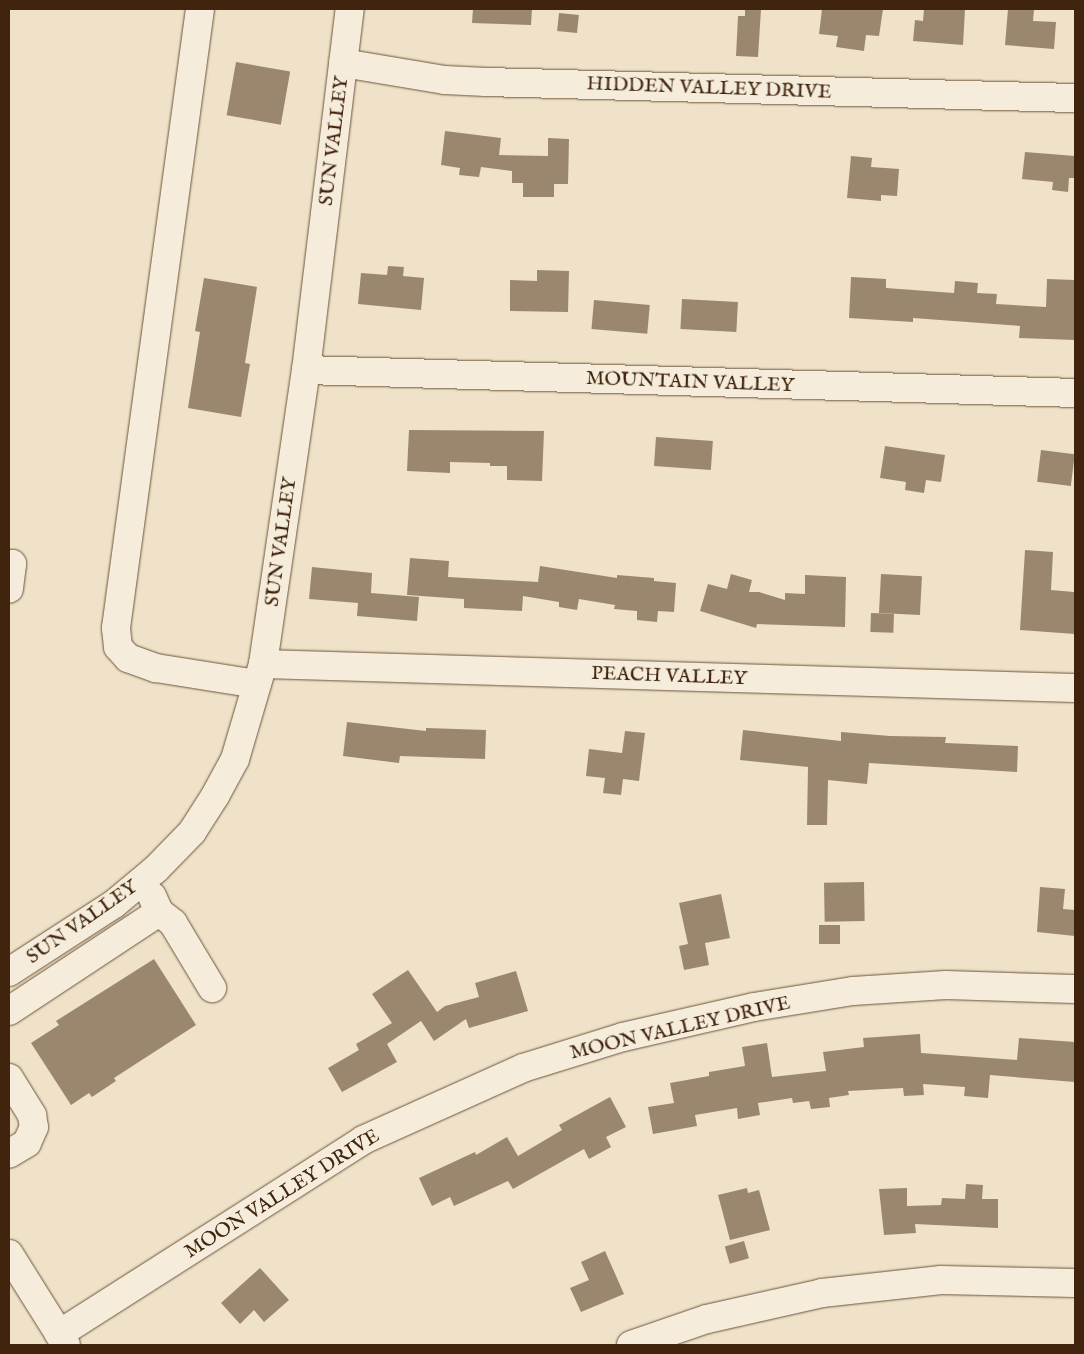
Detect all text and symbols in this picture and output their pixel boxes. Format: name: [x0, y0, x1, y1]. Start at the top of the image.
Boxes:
street label: HIDDEN VALLEY DRIVE: [586, 72, 832, 104]
street label: SUN VALLEY: [314, 75, 354, 207]
street label: MOUNTAIN VALLEY: [585, 366, 795, 398]
street label: SUN VALLEY: [260, 476, 302, 608]
street label: PEACH VALLEY: [591, 661, 747, 691]
street label: SUN VALLEY: [22, 875, 142, 969]
street label: MOON VALLEY DRIVE: [568, 991, 792, 1065]
street label: MOON VALLEY DRIVE: [180, 1124, 384, 1264]

